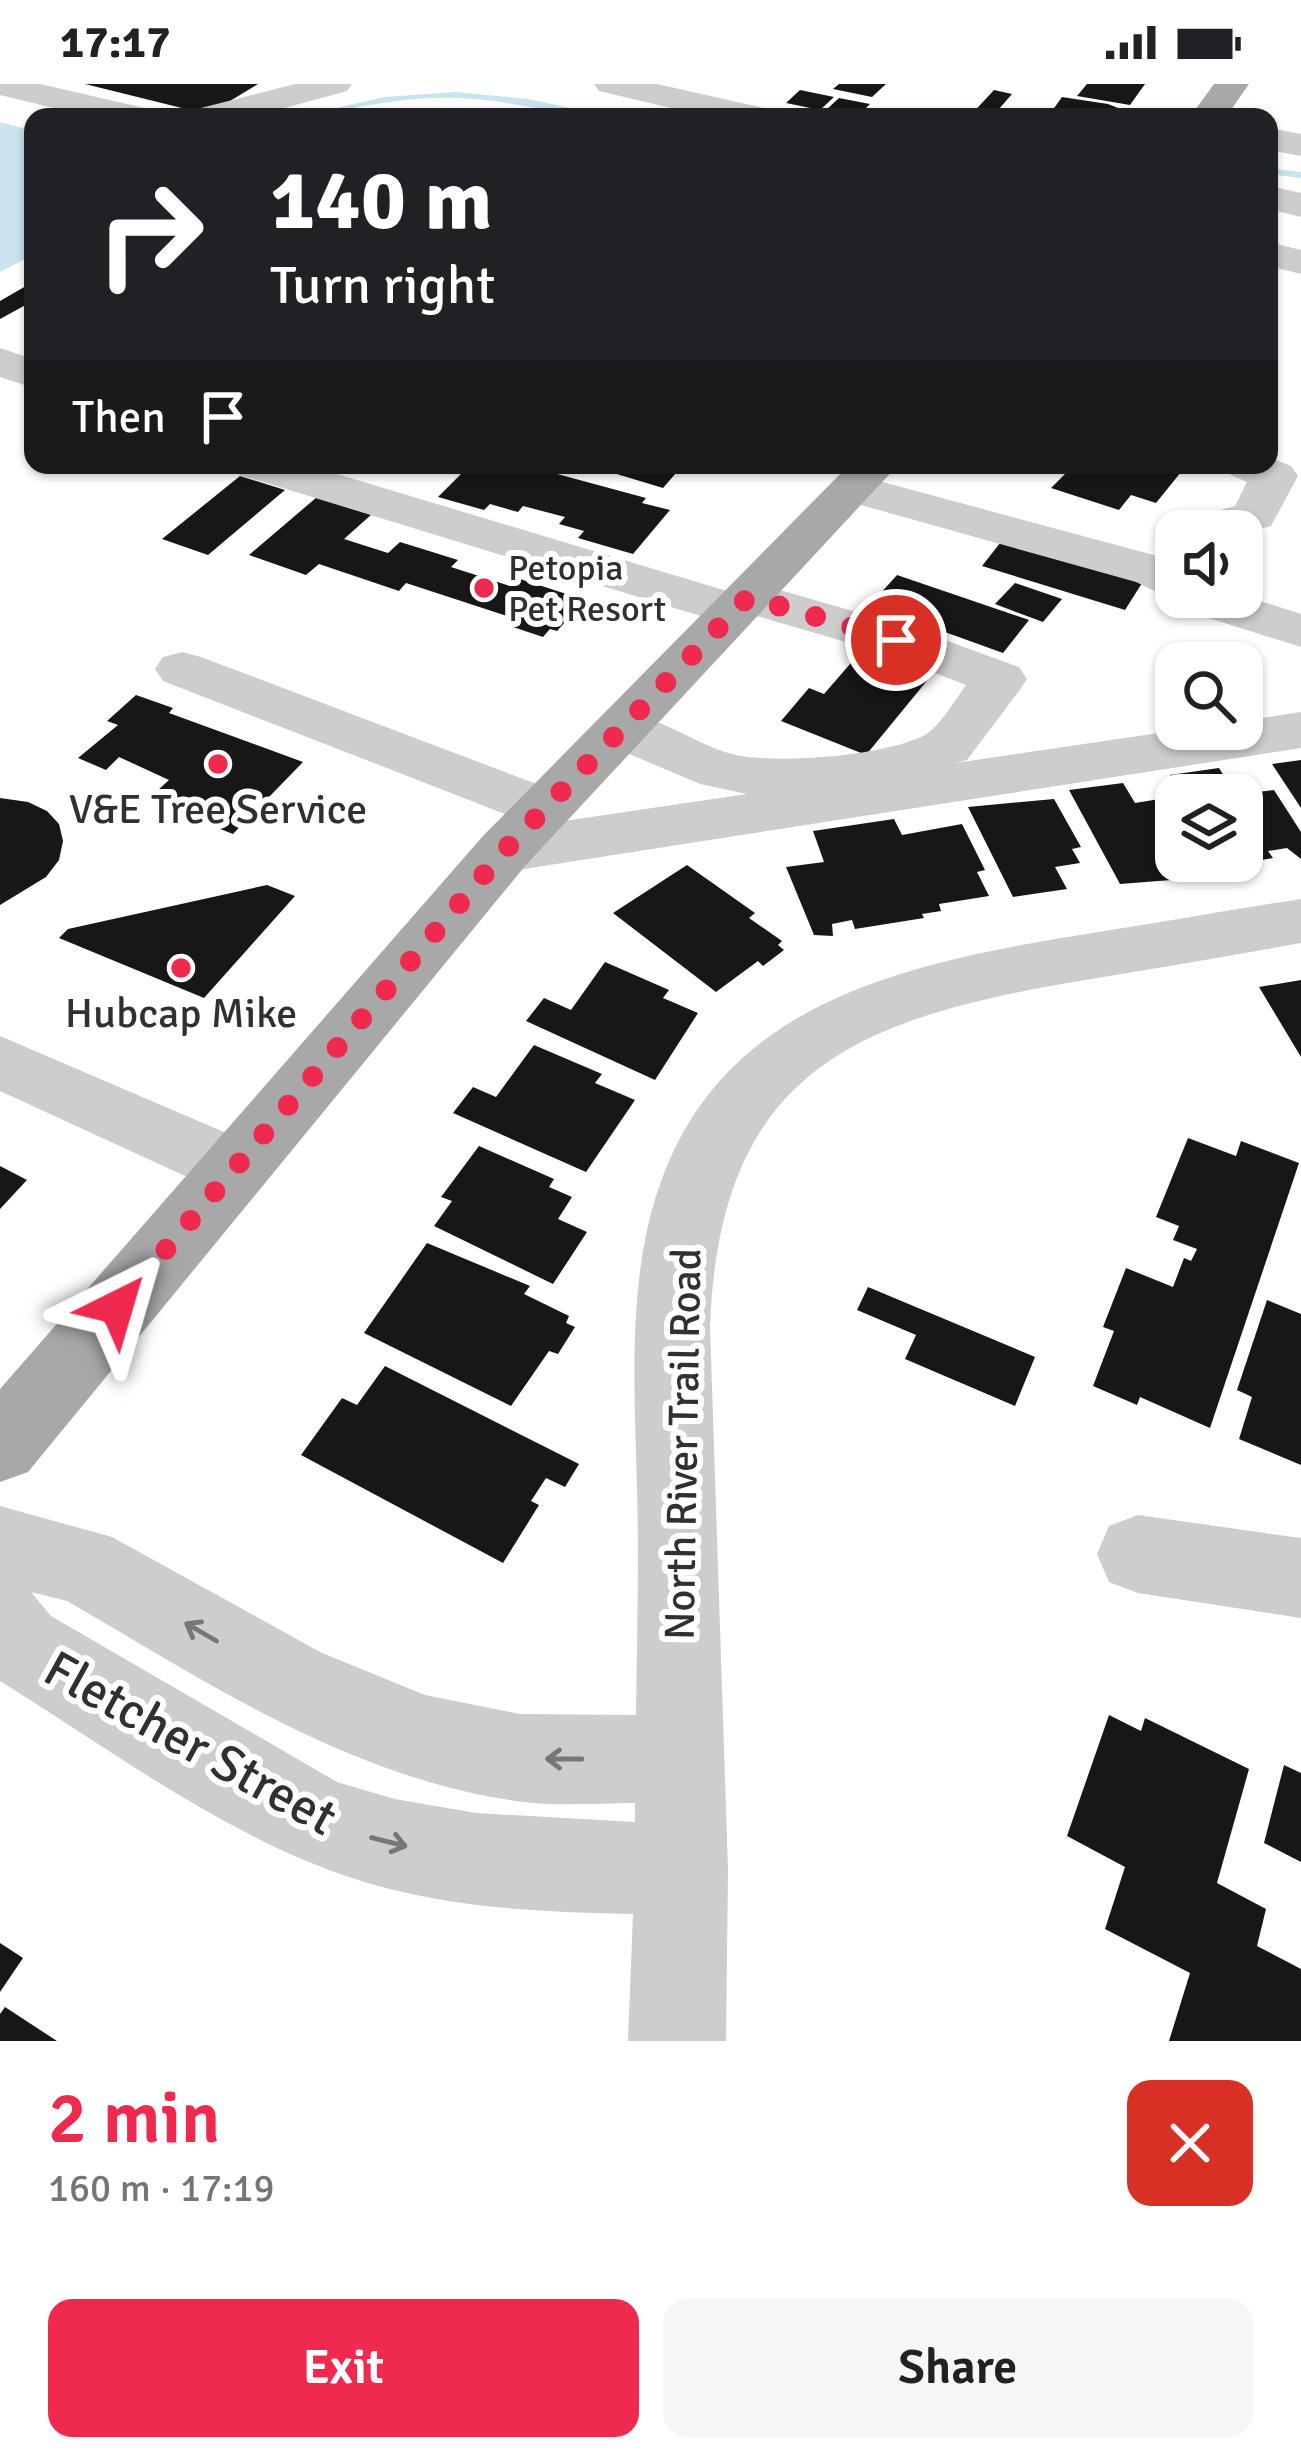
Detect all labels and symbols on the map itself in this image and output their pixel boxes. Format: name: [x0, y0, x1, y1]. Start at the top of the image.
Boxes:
place label: Petopia Pet Resort: [508, 546, 666, 632]
marker: Petopia Pet Resort: [471, 575, 497, 601]
pin: [845, 589, 947, 691]
marker: V&E Tree Service: [205, 751, 231, 777]
place label: V&E Tree Service: [69, 784, 367, 835]
marker: Hubcap Mike: [168, 955, 194, 981]
place label: Hubcap Mike: [65, 988, 297, 1039]
position arrow: [54, 1244, 180, 1370]
street label: North River Trail Road: [655, 1248, 712, 1640]
one-way arrow: [185, 1620, 220, 1643]
street label: Fletcher Street: [33, 1637, 347, 1849]
one-way arrow: [545, 1748, 584, 1770]
one-way arrow: [370, 1832, 408, 1854]

